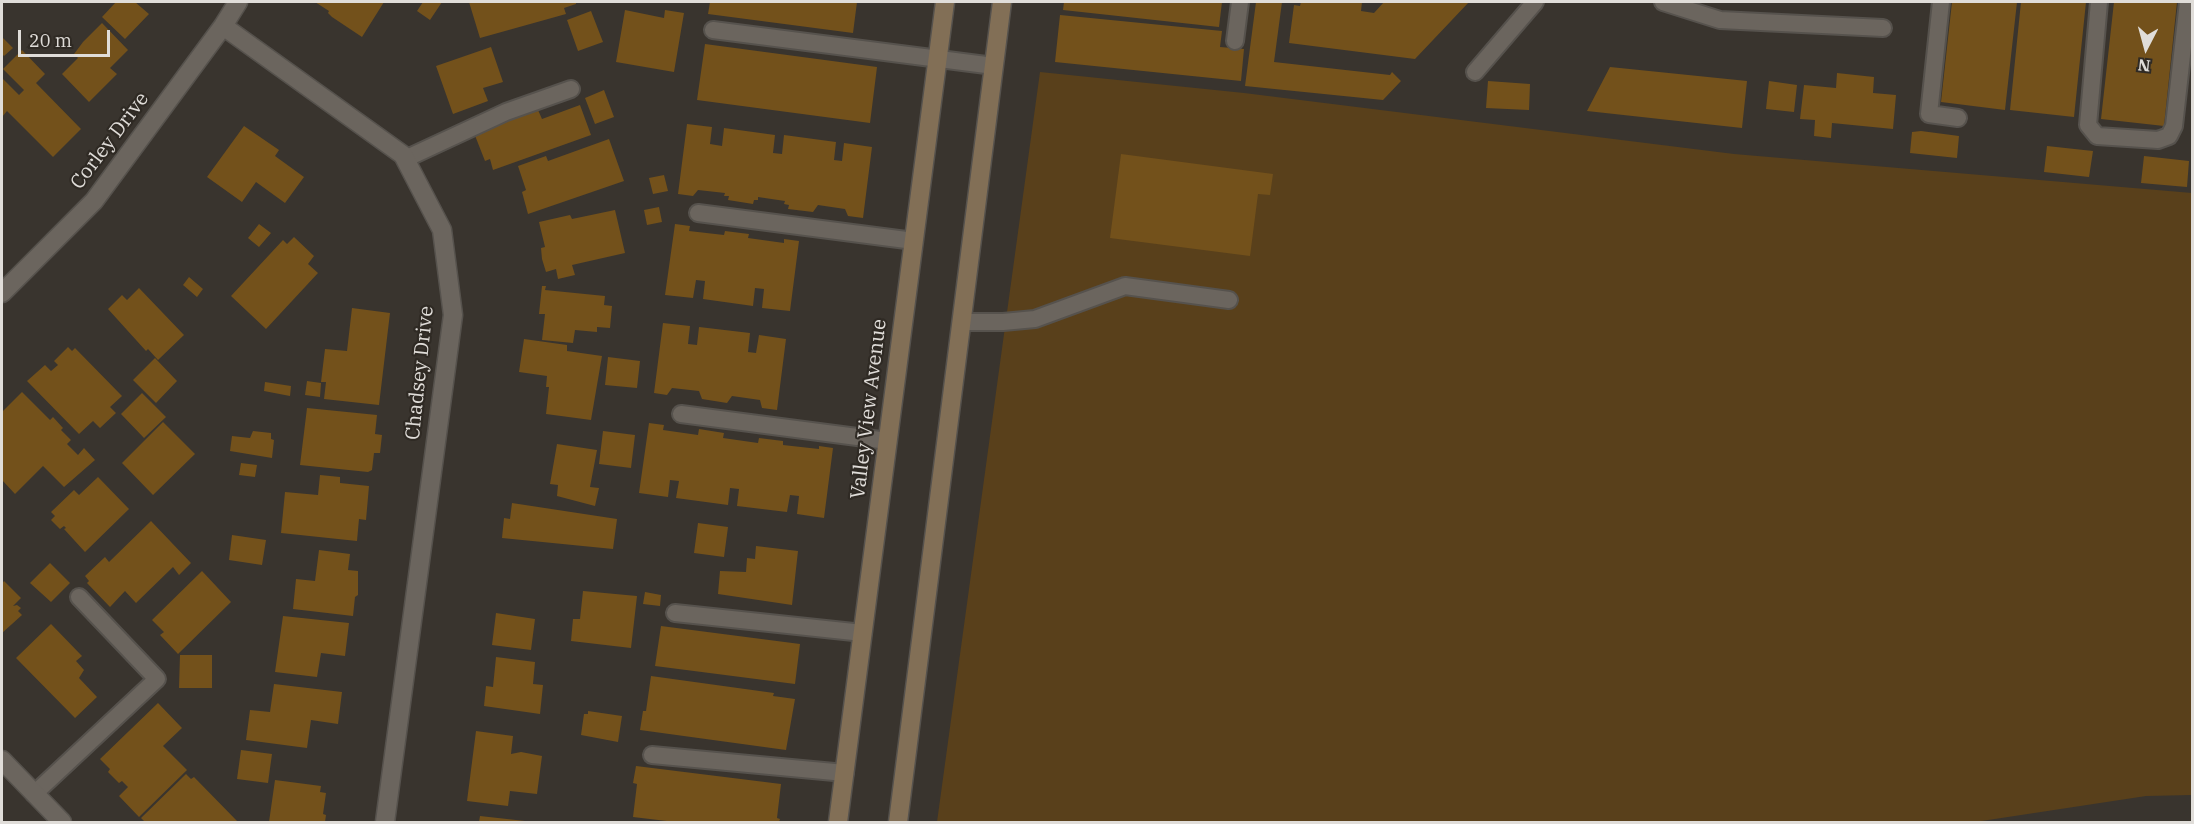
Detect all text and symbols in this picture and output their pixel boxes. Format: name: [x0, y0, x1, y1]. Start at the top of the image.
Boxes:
scale bar: [21, 18, 112, 56]
north arrow: [2116, 18, 2176, 78]
text: 20 m: [29, 29, 72, 52]
text: N: [2137, 55, 2151, 77]
street label: Corley Drive: [66, 88, 154, 194]
street label: Chadsey Drive: [401, 305, 439, 441]
street label: Valley View Avenue: [846, 318, 892, 500]

